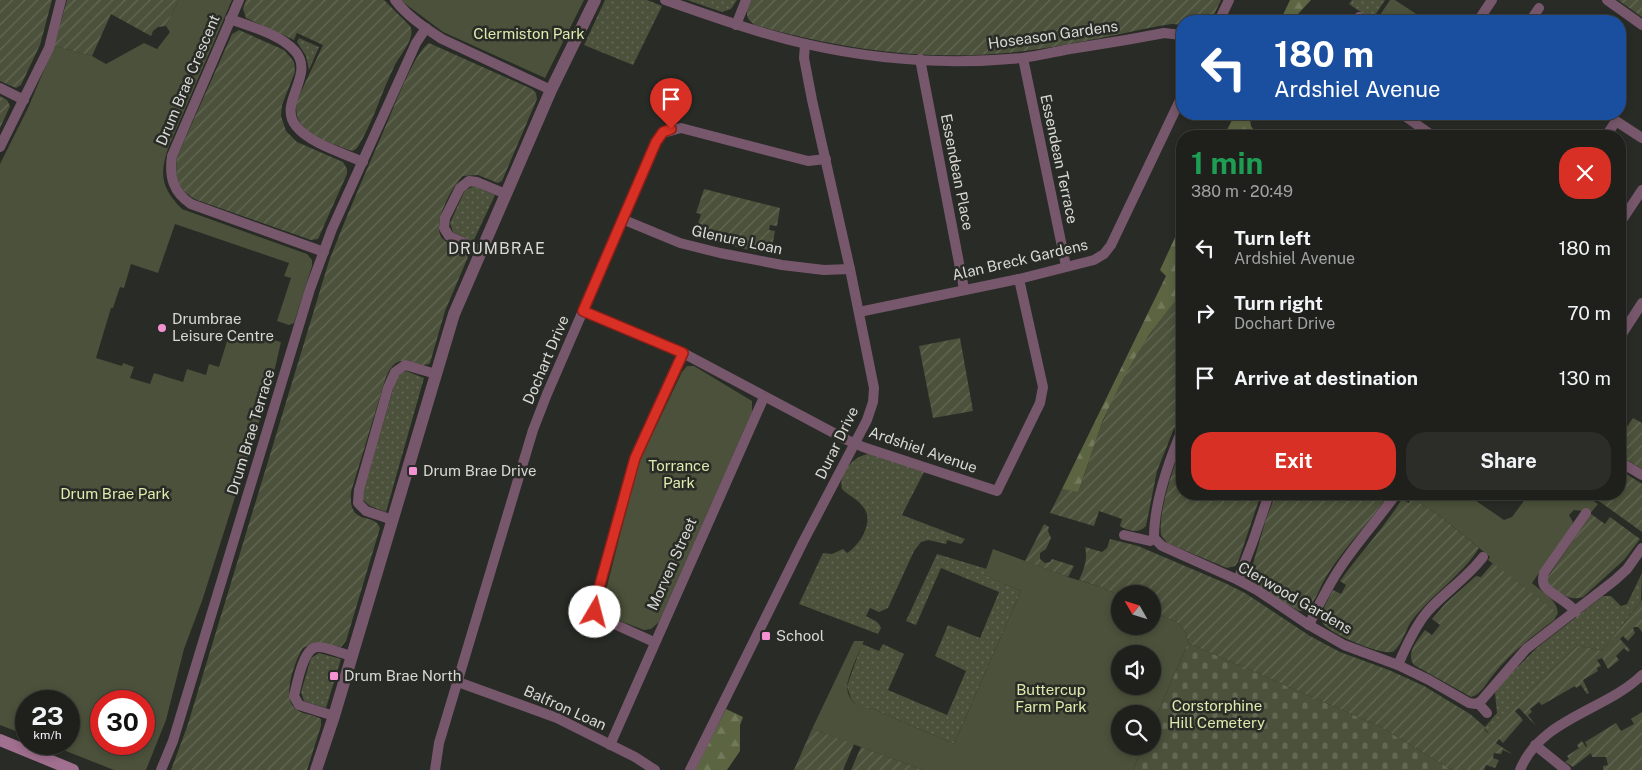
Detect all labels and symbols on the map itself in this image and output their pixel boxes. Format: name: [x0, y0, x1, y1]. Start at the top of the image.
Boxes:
street label: Drum Brae Crescent: [152, 12, 223, 148]
street label: Hoseason Gardens: [987, 17, 1119, 52]
park label: Clermiston Park: [473, 25, 585, 42]
pin: [650, 78, 692, 129]
street label: Essendean Terrace: [1037, 93, 1082, 225]
street label: Essendean Place: [938, 112, 977, 232]
street label: Glenure Loan: [690, 222, 784, 257]
street label: Alan Breck Gardens: [950, 236, 1089, 283]
district label: DRUMBRAE: [448, 239, 546, 258]
place label: Drumbrae Leisure Centre: [172, 310, 274, 344]
street label: Dochart Drive: [519, 313, 572, 407]
marker: Drumbrae Leisure Centre: [156, 322, 168, 334]
street label: Drum Brae Terrace: [223, 367, 278, 497]
street label: Durar Drive: [812, 404, 861, 482]
street label: Ardshiel Avenue: [867, 423, 980, 476]
park label: Torrance Park: [648, 457, 710, 491]
place label: Drum Brae Drive: [423, 462, 537, 479]
marker: Drum Brae Drive: [407, 465, 419, 477]
park label: Drum Brae Park: [60, 485, 170, 502]
street label: Morven Street: [643, 515, 700, 613]
street label: Clerwood Gardens: [1235, 558, 1355, 637]
position arrow: [568, 585, 620, 637]
north arrow: [1111, 585, 1161, 635]
place label: School: [776, 627, 824, 644]
marker: School: [760, 630, 772, 642]
place label: Drum Brae North: [344, 667, 462, 684]
marker: Drum Brae North: [328, 670, 340, 682]
park label: Buttercup Farm Park: [1015, 681, 1087, 715]
street label: Balfron Loan: [521, 682, 609, 733]
speed limit sign: 30: [90, 690, 155, 755]
park label: Corstorphine Hill Cemetery: [1169, 697, 1265, 731]

